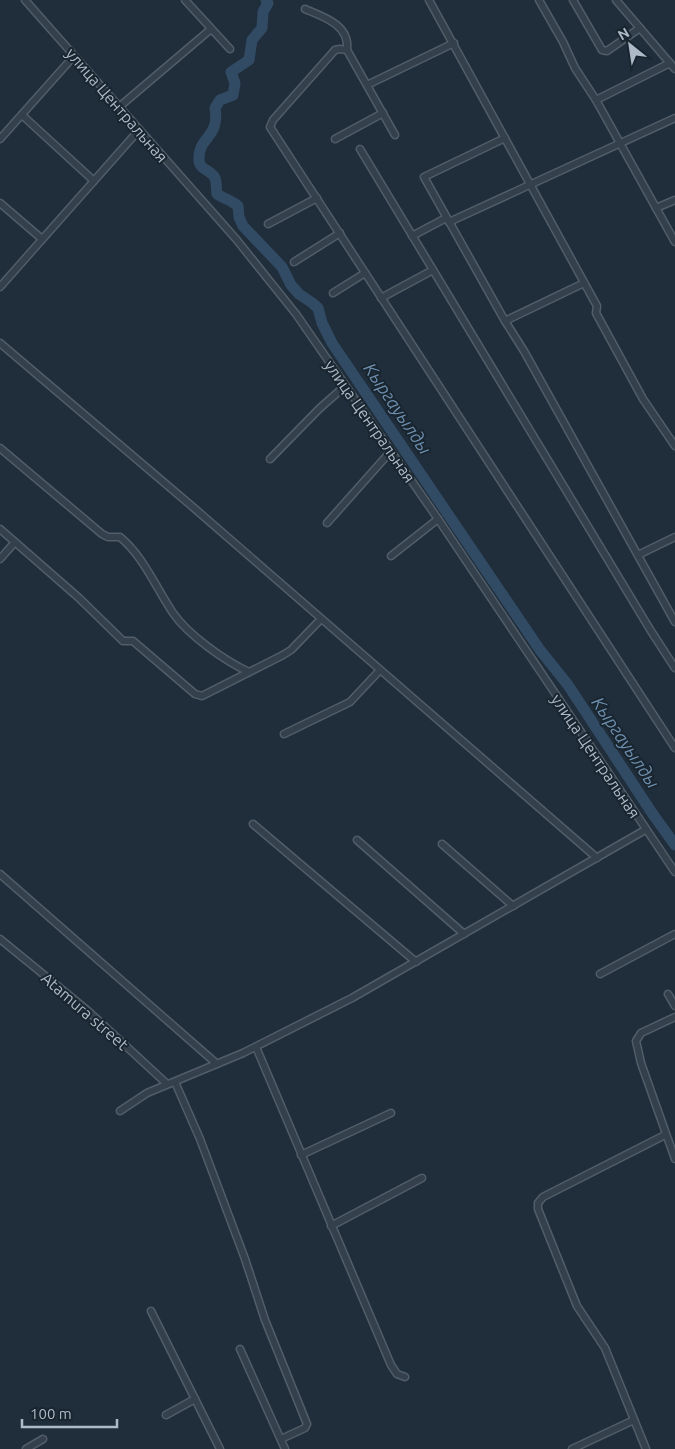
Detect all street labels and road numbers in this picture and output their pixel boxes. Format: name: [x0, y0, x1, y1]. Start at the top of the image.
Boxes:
street label: улица Центральная: [63, 44, 171, 166]
street label: улица Центральная: [321, 356, 419, 486]
street label: улица Центральная: [548, 691, 644, 821]
street label: Atamura street: [38, 968, 133, 1054]

